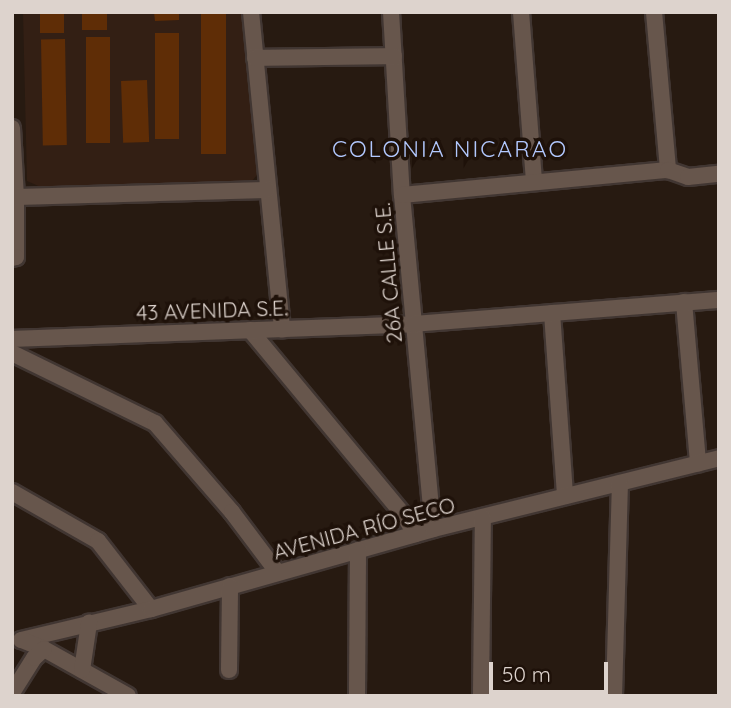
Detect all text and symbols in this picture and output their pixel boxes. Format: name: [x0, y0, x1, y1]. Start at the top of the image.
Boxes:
district label: COLONIA NICARAO: [334, 135, 566, 163]
street label: 26A CALLE S.E.: [369, 202, 407, 344]
street label: 43 AVENIDA S.E.: [136, 295, 288, 325]
street label: AVENIDA RÍO SECO: [270, 492, 458, 564]
scale bar: [493, 648, 612, 692]
text: 50 m: [502, 661, 551, 687]

